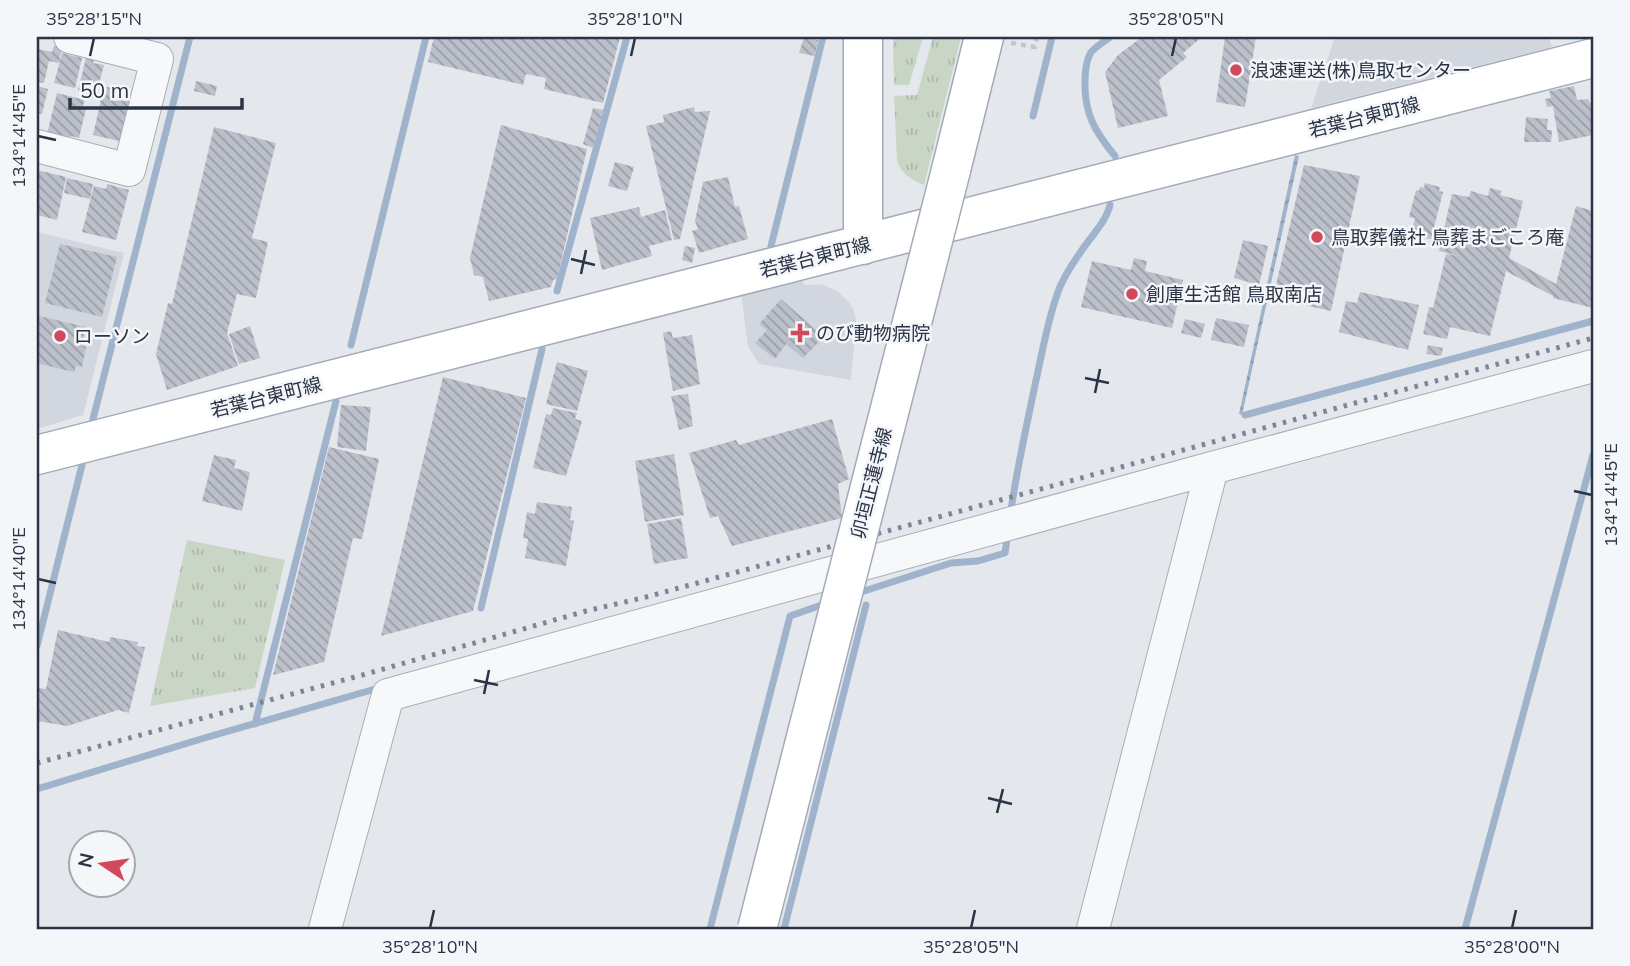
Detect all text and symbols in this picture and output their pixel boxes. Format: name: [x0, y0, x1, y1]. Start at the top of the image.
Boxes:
text: 35°28'15"N: [46, 7, 142, 30]
text: 35°28'10"N: [587, 7, 683, 30]
text: 35°28'05"N: [1128, 7, 1224, 30]
place label: 浪速運送(株)鳥取センター: [1250, 58, 1471, 82]
marker: 浪速運送(株)鳥取センター: [1228, 62, 1244, 78]
scale bar: [70, 66, 242, 110]
text: 50 m: [80, 77, 129, 103]
text: 134°14'45"E: [7, 84, 30, 188]
street label: 若葉台東町線: [1306, 92, 1422, 142]
place label: 鳥取葬儀社 鳥葬まごころ庵: [1331, 225, 1564, 249]
marker: 鳥取葬儀社 鳥葬まごころ庵: [1309, 229, 1325, 245]
street label: 若葉台東町線: [757, 232, 873, 282]
place label: 創庫生活館 鳥取南店: [1146, 282, 1322, 306]
marker: 創庫生活館 鳥取南店: [1124, 286, 1140, 302]
place label: のび動物病院: [816, 321, 930, 345]
marker: のび動物病院: [790, 323, 810, 343]
place label: ローソン: [74, 324, 150, 348]
marker: ローソン: [52, 328, 68, 344]
street label: 若葉台東町線: [208, 372, 324, 422]
street label: 卯垣正蓮寺線: [846, 425, 896, 541]
text: 134°14'45"E: [1599, 443, 1622, 547]
text: 134°14'40"E: [7, 527, 30, 631]
north arrow: [66, 830, 136, 900]
text: N: [72, 850, 99, 870]
text: 35°28'10"N: [382, 935, 478, 958]
text: 35°28'05"N: [923, 935, 1019, 958]
text: 35°28'00"N: [1464, 935, 1560, 958]

